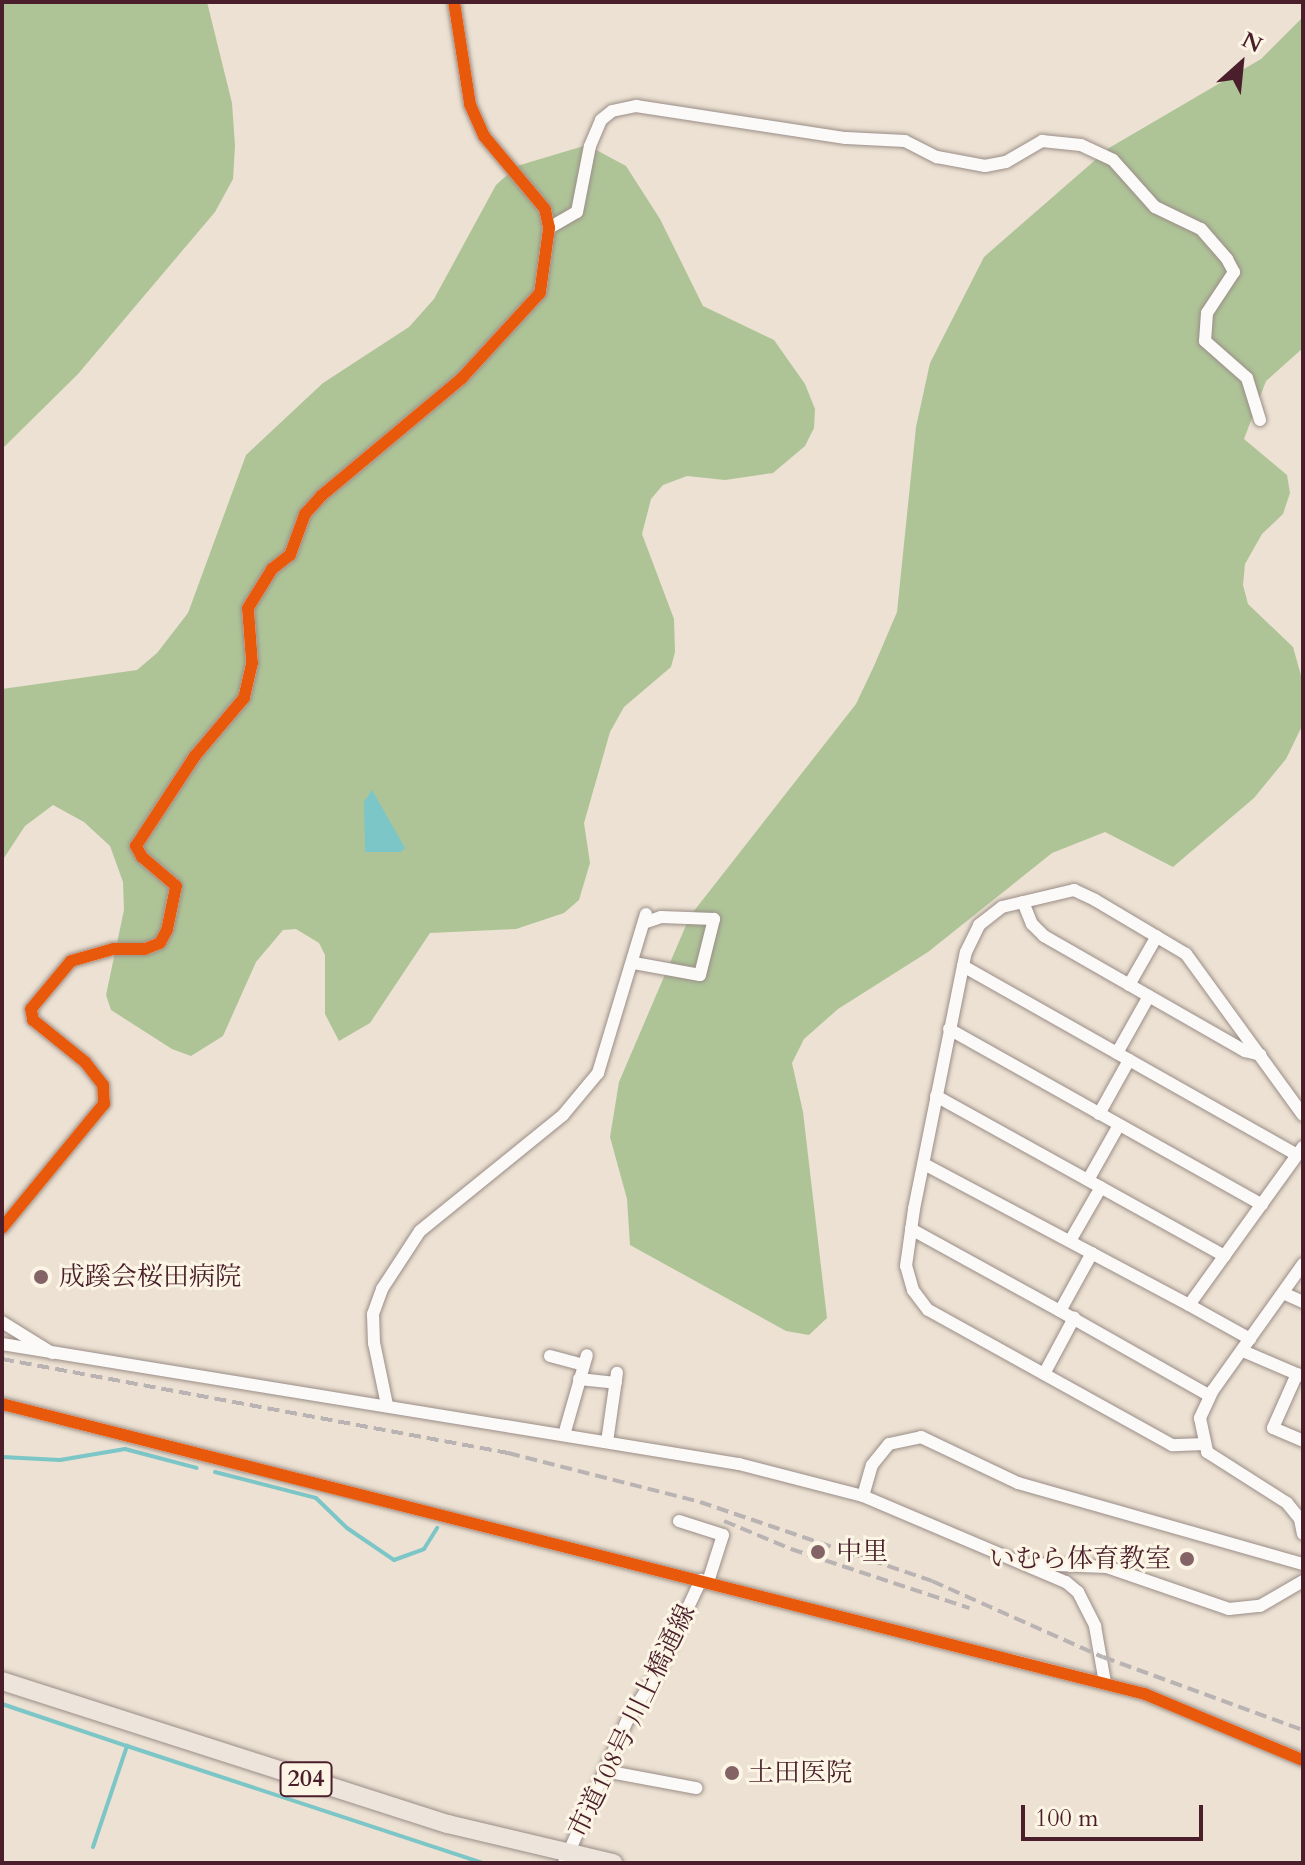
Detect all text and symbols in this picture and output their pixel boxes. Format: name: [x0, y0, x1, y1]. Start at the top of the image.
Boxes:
north arrow: [1201, 24, 1281, 104]
text: N: [1237, 25, 1267, 60]
place label: 成蹊会桜田病院: [59, 1261, 241, 1293]
marker: 成蹊会桜田病院: [30, 1266, 52, 1288]
place label: 中里: [836, 1536, 888, 1568]
marker: 中里: [807, 1541, 829, 1563]
place label: いむら体育教室: [989, 1543, 1171, 1575]
marker: いむら体育教室: [1178, 1550, 1196, 1568]
street label: 市道108号 川上橋通線: [562, 1600, 702, 1842]
place label: 土田医院: [748, 1757, 852, 1789]
road number: 204: [278, 1759, 334, 1799]
marker: 土田医院: [723, 1764, 741, 1782]
scale bar: [1025, 1789, 1207, 1839]
text: 100 m: [1035, 1802, 1099, 1835]

